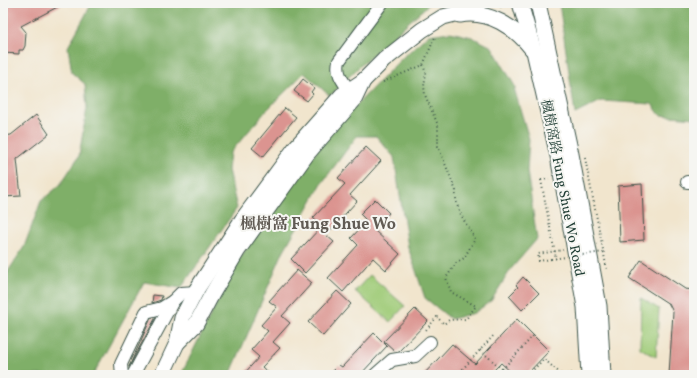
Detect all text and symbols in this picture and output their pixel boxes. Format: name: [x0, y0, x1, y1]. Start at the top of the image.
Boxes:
street label: 楓樹窩路 Fung Shue Wo Road: [535, 98, 589, 278]
district label: 楓樹窩 Fung Shue Wo: [240, 214, 396, 236]

